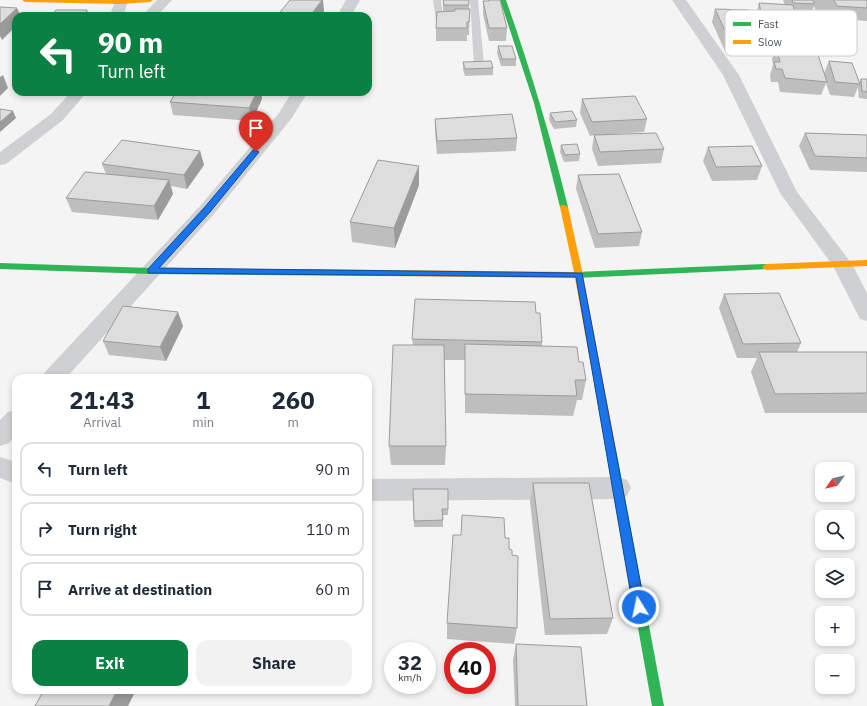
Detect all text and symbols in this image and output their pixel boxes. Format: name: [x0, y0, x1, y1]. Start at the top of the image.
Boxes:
legend: [725, 10, 857, 56]
text: Fast: [758, 17, 779, 31]
text: 90 m: [98, 24, 163, 61]
icon: left: [32, 28, 84, 80]
text: Slow: [758, 35, 782, 49]
text: Turn left: [98, 60, 166, 83]
pin: [239, 111, 273, 152]
icon: arrive: [245, 117, 267, 139]
text: 21:43: [69, 384, 135, 416]
text: 1: [196, 384, 210, 416]
text: 260: [271, 384, 315, 416]
text: Arrival: [83, 414, 121, 431]
text: min: [192, 414, 214, 431]
text: m: [287, 414, 299, 431]
icon: left: [34, 458, 56, 480]
text: Turn left: [68, 460, 128, 479]
text: 90 m: [315, 460, 350, 479]
north arrow: [815, 462, 855, 502]
map controls: [815, 462, 855, 694]
button: search: [815, 510, 855, 550]
icon: right: [34, 518, 56, 540]
text: Turn right: [68, 520, 137, 539]
text: 110 m: [306, 520, 350, 539]
button: layers: [815, 558, 855, 598]
icon: arrive: [34, 578, 56, 600]
text: Arrive at destination: [68, 580, 212, 599]
text: 60 m: [315, 580, 350, 599]
position arrow: [618, 586, 660, 628]
button: +: [815, 606, 855, 646]
button: Exit: [32, 640, 188, 686]
button: Share: [196, 640, 352, 686]
speed limit sign: 40: [444, 642, 496, 694]
text: 32: [398, 649, 422, 676]
button: −: [815, 654, 855, 694]
text: km/h: [398, 671, 422, 684]

